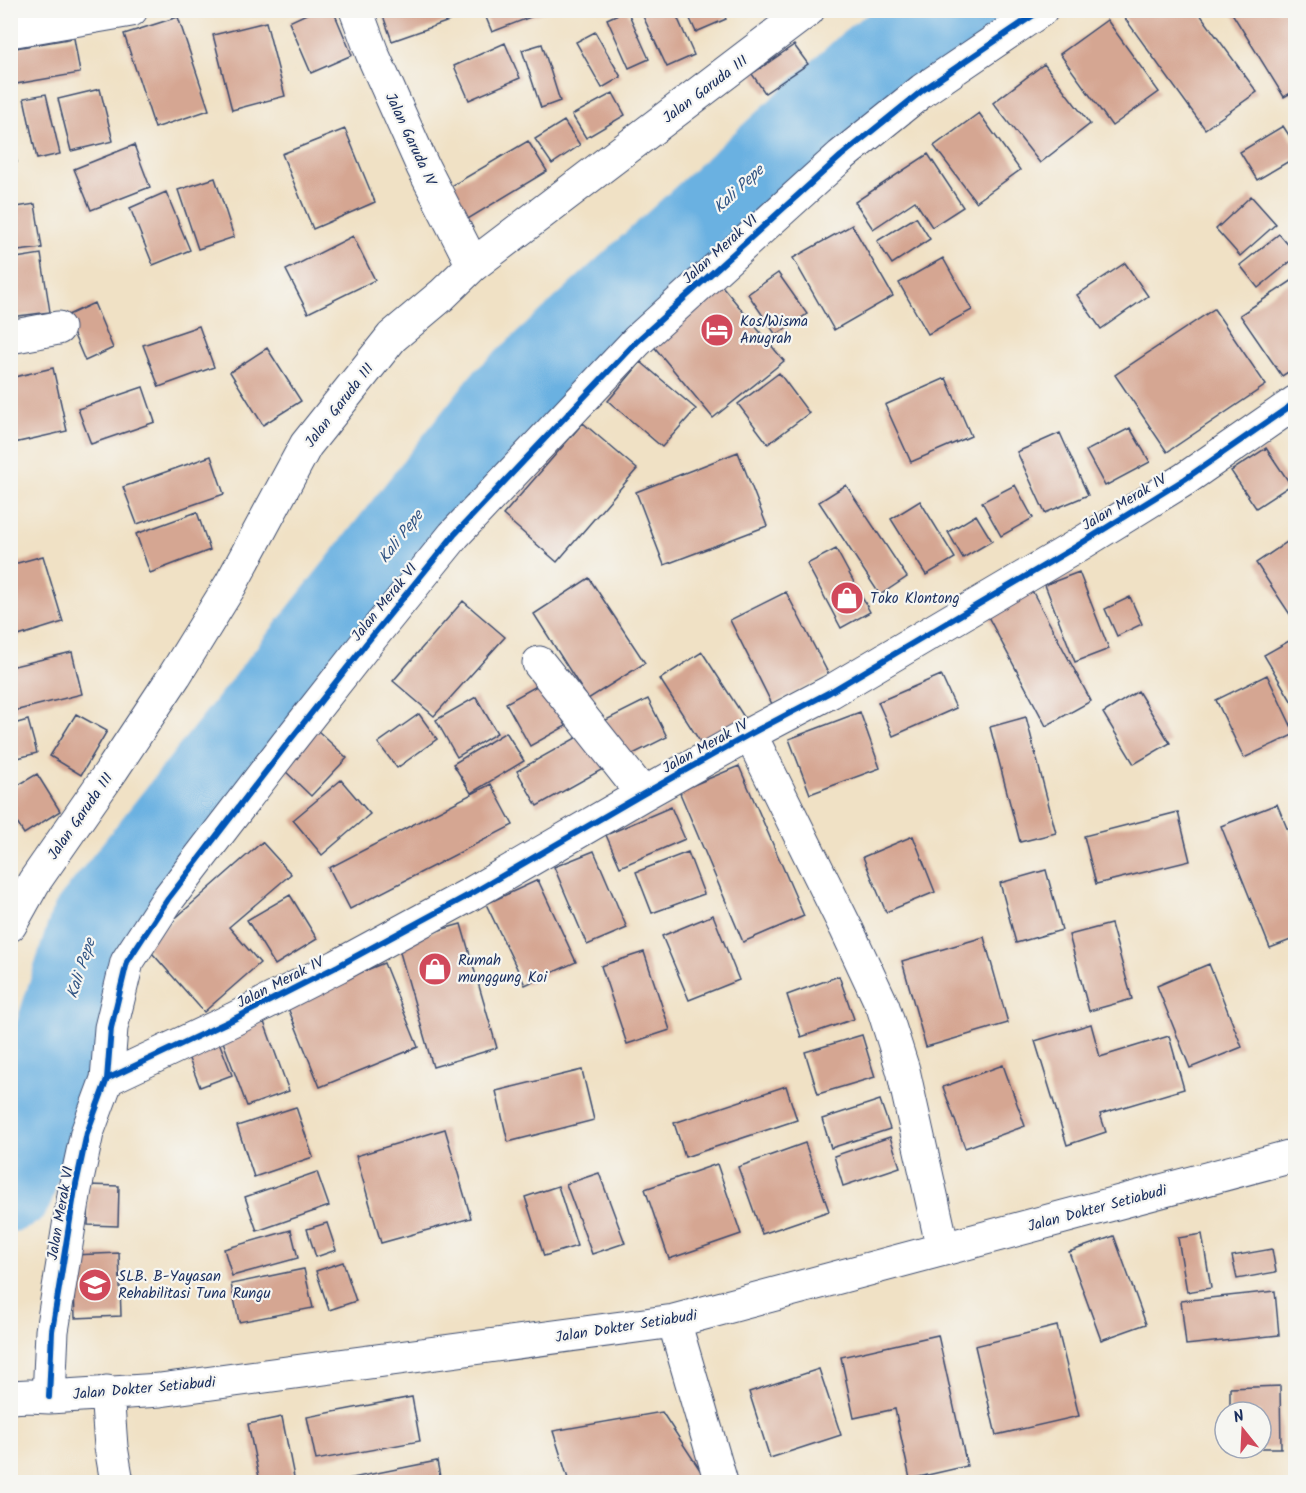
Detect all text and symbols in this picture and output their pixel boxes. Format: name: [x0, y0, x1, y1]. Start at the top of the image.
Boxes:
street label: Jalan Garuda III: [658, 49, 754, 130]
street label: Jalan Garuda IV: [378, 89, 443, 191]
water label: Kali Pepe: [708, 158, 771, 219]
street label: Jalan Merak VI: [677, 209, 764, 290]
place label: Kos/Wisma Anugrah: [740, 310, 808, 351]
hotel icon: Kos/Wisma Anugrah: [699, 312, 735, 348]
street label: Jalan Garuda III: [299, 358, 381, 453]
street label: Jalan Merak IV: [1078, 468, 1172, 538]
water label: Kali Pepe: [372, 503, 431, 569]
street label: Jalan Merak VI: [346, 558, 424, 647]
shop icon: Toko Klontong: [829, 580, 865, 616]
place label: Toko Klontong: [870, 587, 960, 611]
street label: Jalan Merak IV: [658, 713, 754, 780]
street label: Jalan Garuda III: [42, 768, 120, 865]
water label: Kali Pepe: [60, 933, 103, 1002]
place label: Rumah munggung Koi: [458, 949, 548, 990]
street label: Jalan Merak IV: [233, 950, 329, 1015]
shop icon: Rumah munggung Koi: [417, 951, 453, 987]
street label: Jalan Merak VI: [41, 1164, 81, 1262]
street label: Jalan Dokter Setiabudi: [1025, 1178, 1171, 1239]
place label: SLB. B-Yayasan Rehabilitasi Tuna Rungu: [118, 1265, 271, 1306]
school or university icon: SLB. B-Yayasan Rehabilitasi Tuna Rungu: [77, 1267, 113, 1303]
street label: Jalan Dokter Setiabudi: [554, 1304, 700, 1350]
street label: Jalan Dokter Setiabudi: [72, 1371, 218, 1407]
north arrow: [1213, 1400, 1273, 1460]
text: N: [1230, 1404, 1247, 1431]

